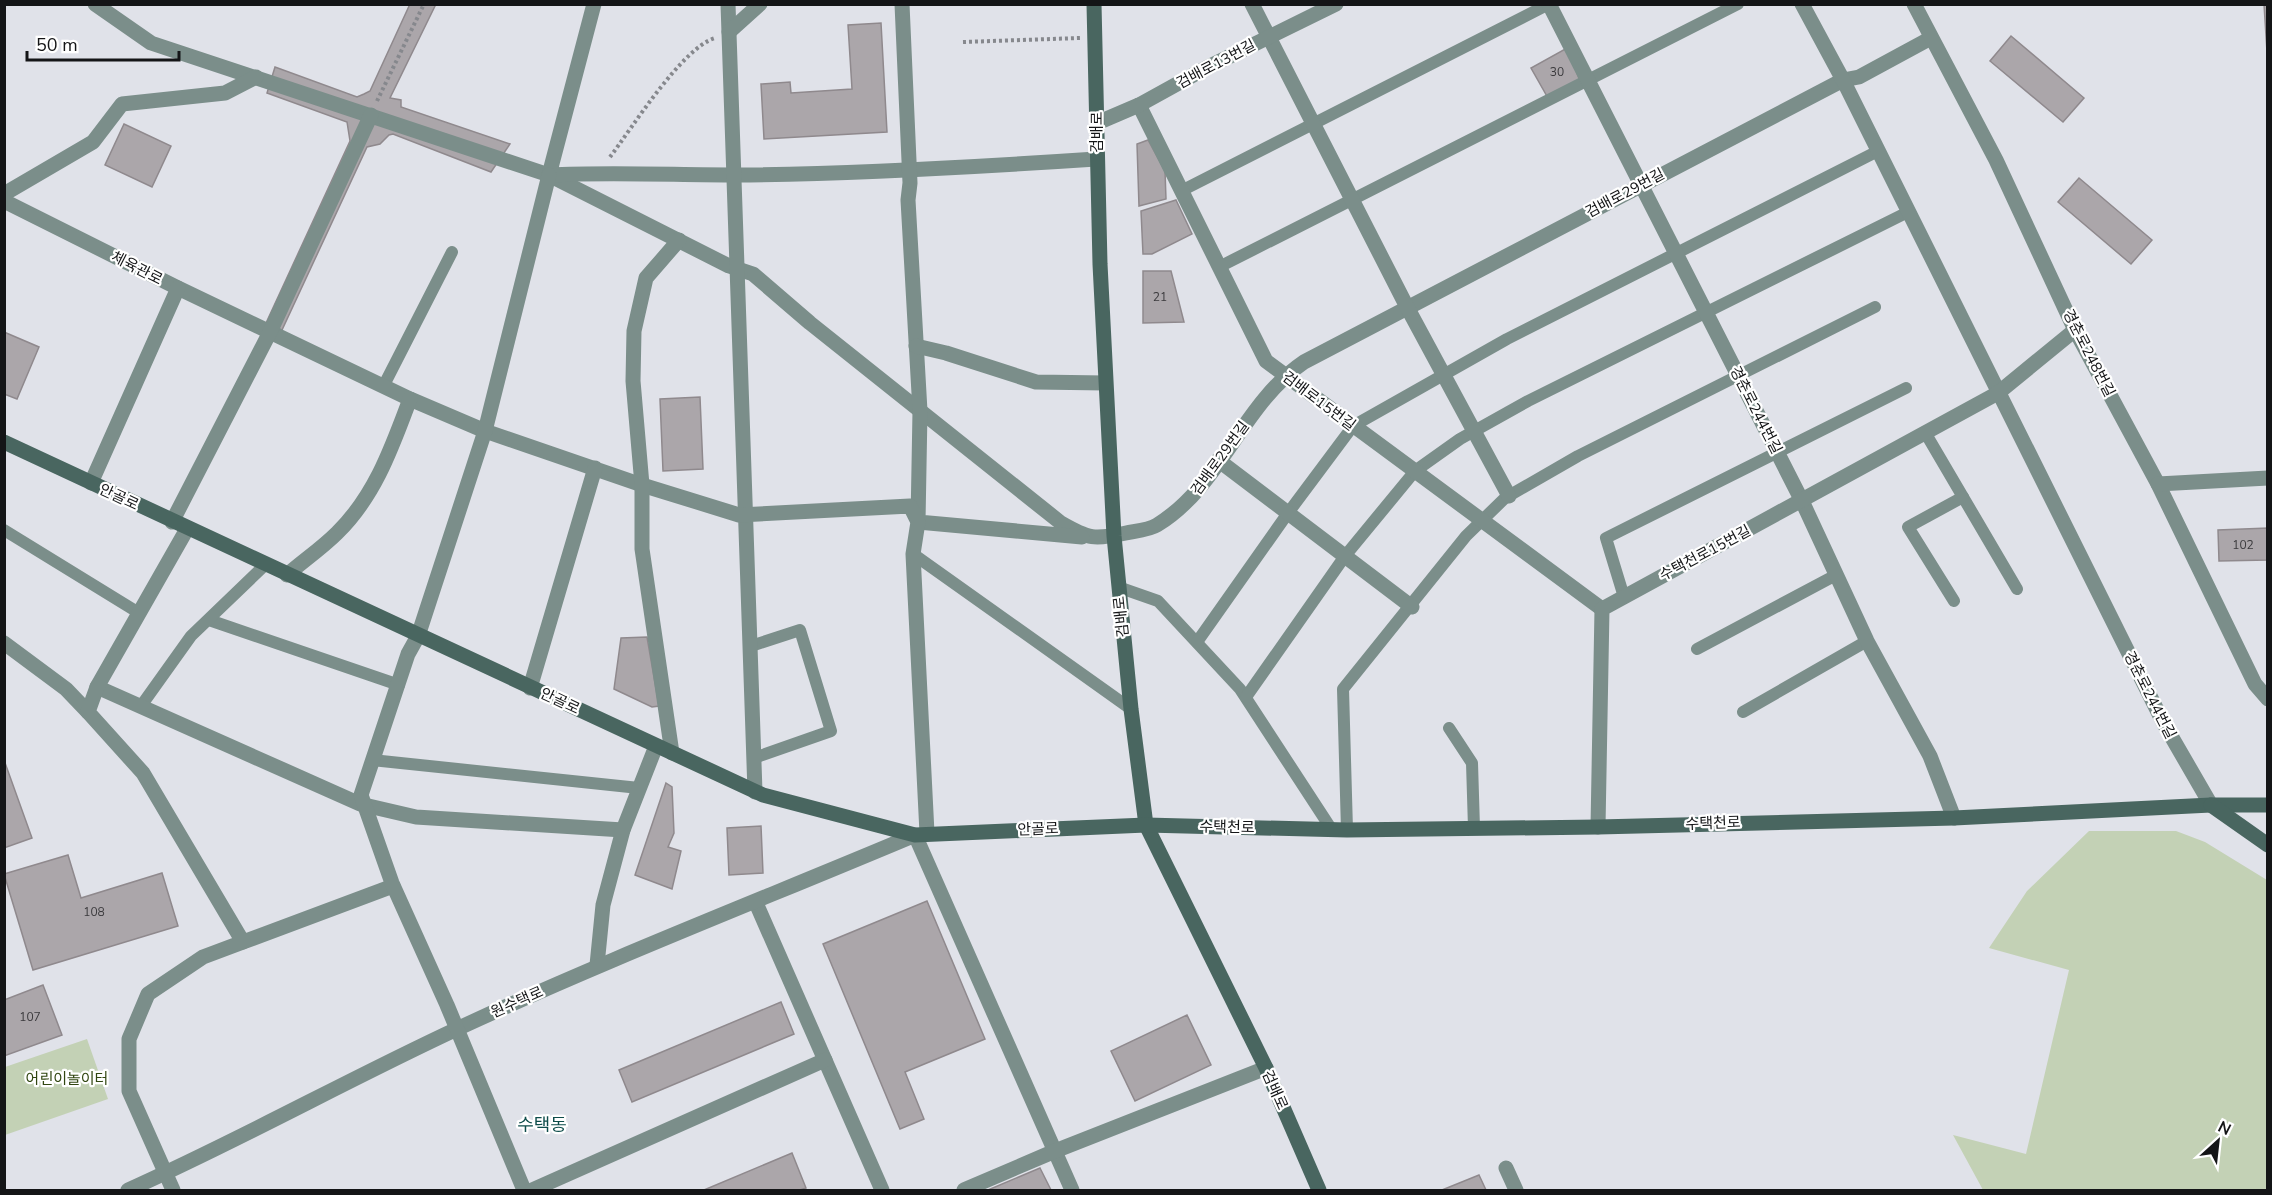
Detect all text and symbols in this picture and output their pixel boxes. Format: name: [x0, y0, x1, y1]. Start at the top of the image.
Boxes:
scale bar: [27, 24, 178, 62]
text: 50 m: [36, 33, 78, 57]
street label: 검배로13번길: [1173, 35, 1259, 93]
house number: 30: [1550, 64, 1564, 80]
street label: 검배로: [1087, 111, 1107, 153]
street label: 검배로29번길: [1582, 164, 1668, 222]
street label: 체육관로: [108, 247, 166, 289]
house number: 21: [1153, 289, 1167, 305]
street label: 경춘로248번길: [2058, 306, 2120, 400]
street label: 경춘로244번길: [1725, 363, 1787, 457]
street label: 검배로15번길: [1278, 367, 1360, 435]
street label: 검배로29번길: [1186, 417, 1254, 499]
street label: 안골로: [96, 479, 142, 515]
street label: 수택천로15번길: [1656, 521, 1754, 585]
house number: 102: [2232, 537, 2254, 553]
street label: 검배로: [1109, 595, 1133, 639]
street label: 경춘로244번길: [2119, 648, 2181, 742]
street label: 안골로: [537, 683, 583, 719]
street label: 수택천로: [1685, 812, 1741, 834]
street label: 수택천로: [1199, 817, 1255, 837]
street label: 안골로: [1017, 818, 1059, 840]
house number: 108: [83, 904, 105, 920]
street label: 원수택로: [488, 982, 546, 1022]
house number: 107: [19, 1009, 41, 1025]
street label: 검배로: [1257, 1067, 1293, 1113]
park label: 어린이놀이터: [26, 1069, 108, 1089]
north arrow: [2188, 1111, 2248, 1171]
district label: 수택동: [517, 1113, 567, 1137]
text: N: [2214, 1116, 2235, 1141]

